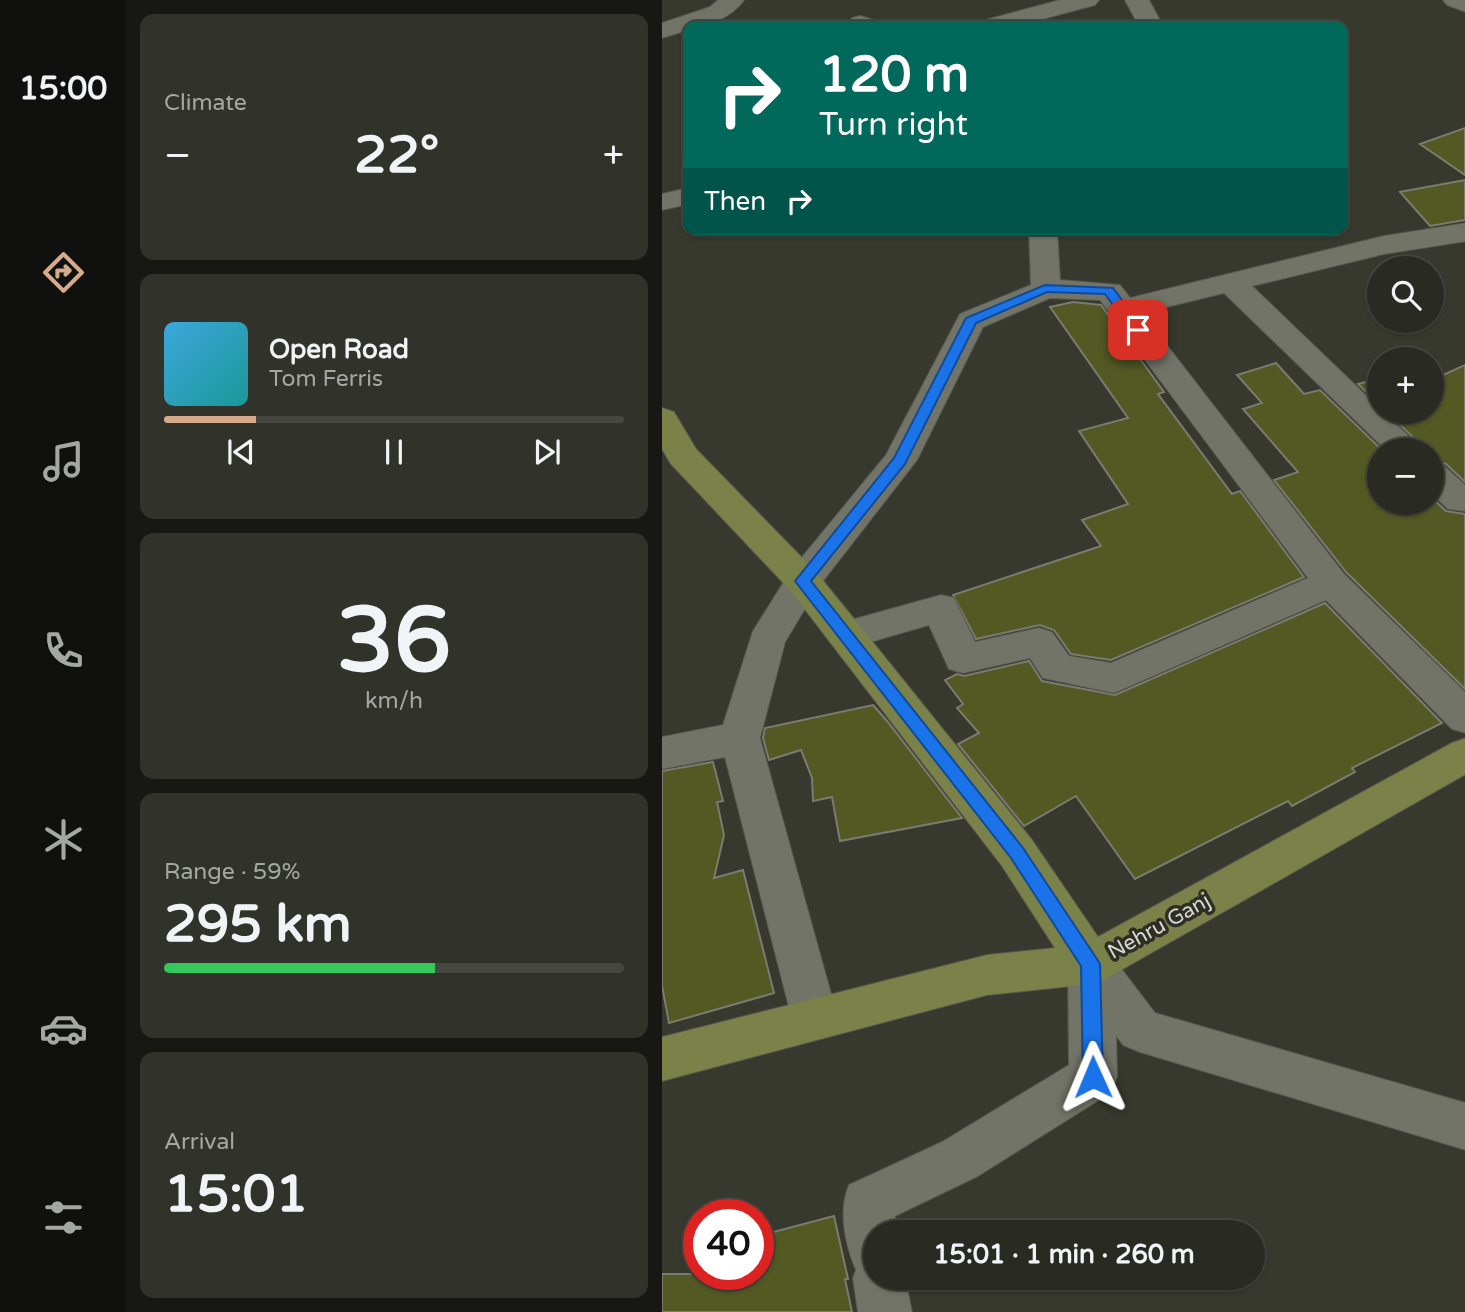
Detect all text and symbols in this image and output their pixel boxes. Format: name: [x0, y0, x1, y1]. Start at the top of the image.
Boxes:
text: 120 m: [819, 46, 969, 105]
icon: right: [704, 49, 795, 140]
text: 15:00: [19, 70, 107, 108]
text: Climate: [164, 89, 247, 117]
text: Turn right: [819, 106, 968, 144]
text: 22°: [354, 124, 439, 187]
text: −: [164, 133, 191, 179]
text: +: [603, 133, 624, 179]
icon: right: [780, 182, 818, 220]
text: Then: [704, 186, 766, 217]
icon: directions: [39, 248, 88, 297]
map controls: [1367, 256, 1444, 515]
button: search: [1367, 256, 1444, 333]
pin: [1108, 300, 1168, 360]
icon: arrive: [1119, 311, 1157, 349]
text: Open Road: [269, 334, 409, 365]
button: +: [1367, 347, 1444, 424]
text: Tom Ferris: [269, 365, 383, 393]
icon: previous: [222, 433, 260, 471]
icon: pause: [375, 433, 413, 471]
icon: next: [528, 433, 566, 471]
icon: music: [39, 437, 88, 486]
button: −: [1367, 438, 1444, 515]
text: 36: [337, 586, 451, 696]
icon: phone: [39, 626, 88, 675]
text: km/h: [365, 687, 423, 715]
icon: climate: [39, 815, 88, 864]
text: Range · 59%: [164, 858, 300, 886]
street label: Nehru Ganj: [1104, 888, 1215, 965]
text: 295 km: [164, 893, 352, 956]
icon: car: [39, 1004, 88, 1053]
position arrow: [1056, 1040, 1130, 1114]
text: Arrival: [164, 1128, 235, 1156]
text: 15:01: [164, 1163, 308, 1226]
icon: filters: [39, 1193, 88, 1242]
speed limit sign: 40: [683, 1199, 774, 1290]
text: 15:01 · 1 min · 260 m: [933, 1239, 1195, 1270]

